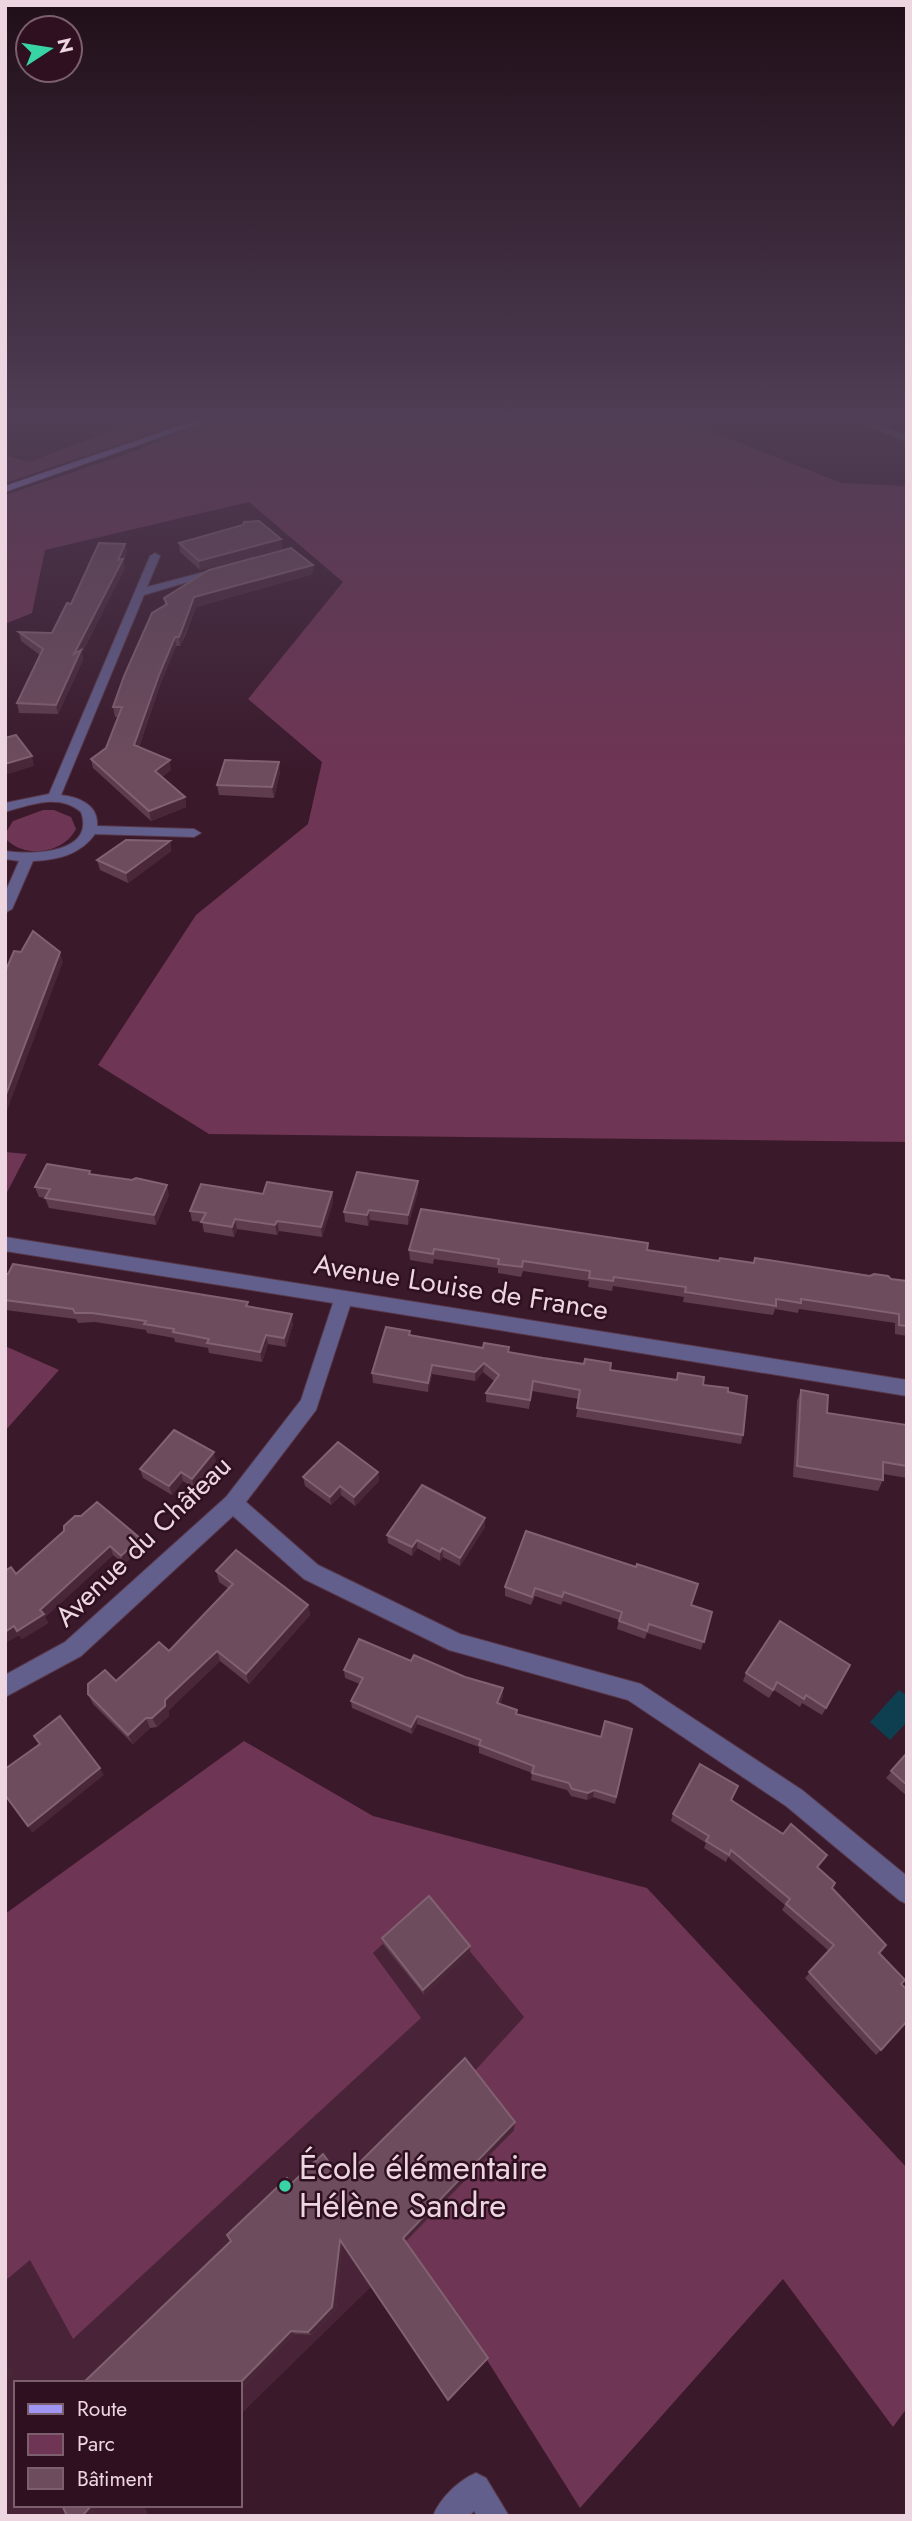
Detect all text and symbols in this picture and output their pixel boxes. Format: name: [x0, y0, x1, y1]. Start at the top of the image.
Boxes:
north arrow: [14, 14, 84, 84]
text: N: [50, 35, 80, 56]
street label: Avenue Louise de France: [311, 1243, 611, 1331]
street label: Avenue du Château: [46, 1446, 240, 1636]
place label: École élémentaire Hélène Sandre: [299, 2144, 547, 2229]
marker: École élémentaire Hélène Sandre: [277, 2178, 293, 2194]
legend: [14, 2381, 242, 2507]
text: Route: [77, 2394, 127, 2424]
text: Parc: [77, 2429, 115, 2459]
text: Bâtiment: [77, 2464, 153, 2494]

